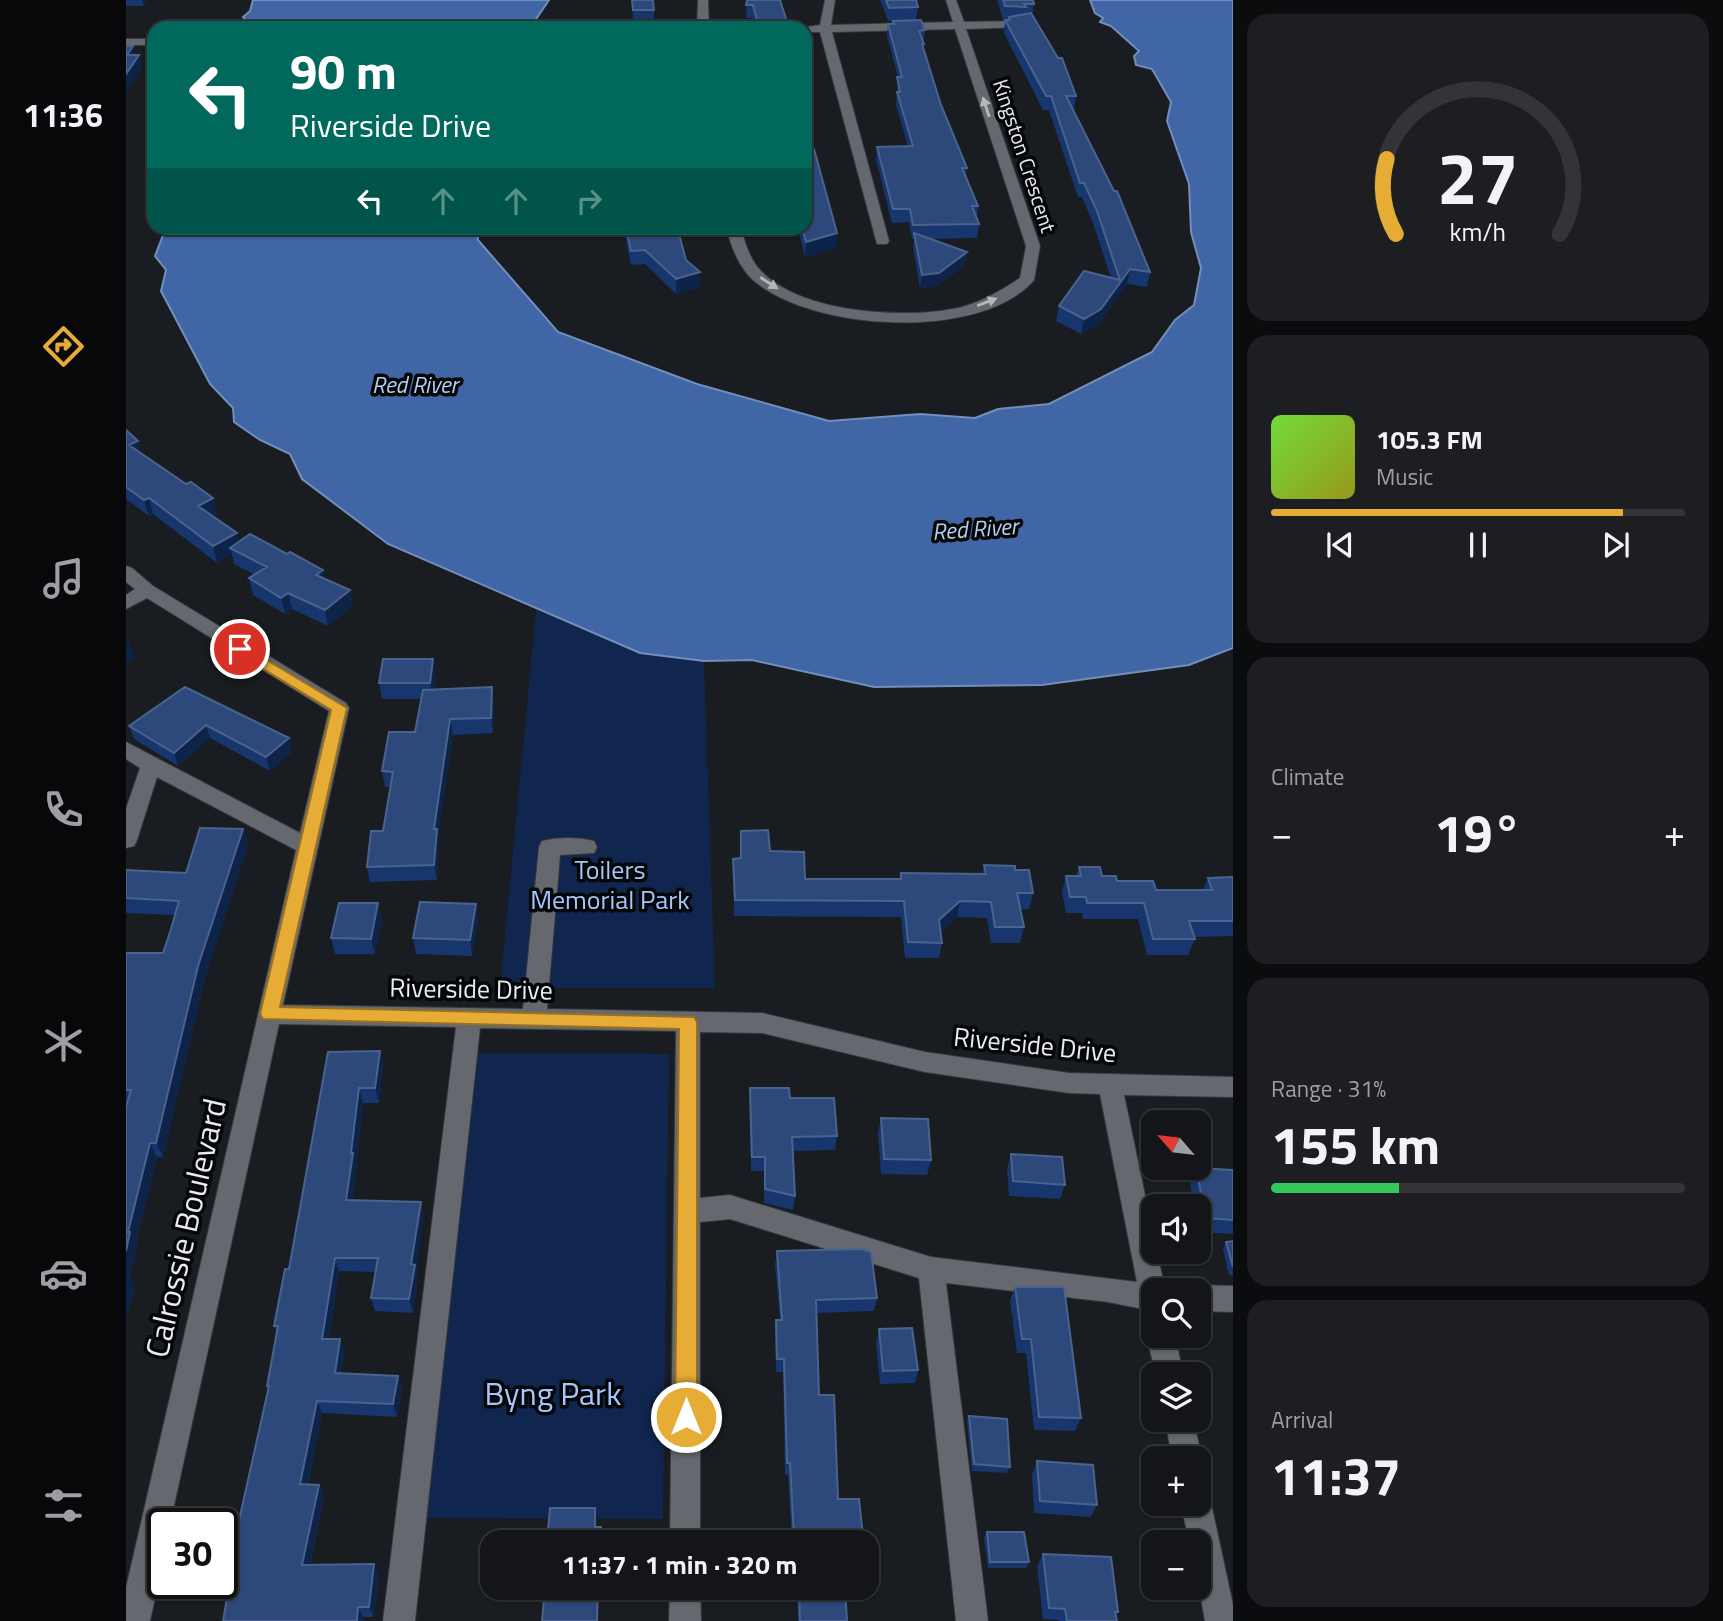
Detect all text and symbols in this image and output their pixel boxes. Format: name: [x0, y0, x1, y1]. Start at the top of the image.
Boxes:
text: 90 m: [290, 33, 397, 108]
icon: left: [175, 49, 266, 140]
street label: Kingston Crescent: [985, 75, 1065, 237]
text: 11:36: [23, 91, 103, 139]
one-way arrow: [981, 96, 991, 117]
text: Riverside Drive: [290, 101, 491, 149]
text: 27: [1437, 122, 1519, 232]
icon: left: [351, 182, 389, 220]
icon: ahead: [424, 182, 462, 220]
icon: ahead: [497, 182, 535, 220]
icon: right: [570, 182, 608, 220]
text: km/h: [1450, 213, 1506, 251]
one-way arrow: [759, 277, 778, 290]
one-way arrow: [977, 297, 998, 308]
icon: directions: [39, 322, 88, 371]
water label: Red River: [372, 367, 461, 402]
text: 105.3 FM: [1376, 420, 1483, 459]
text: Music: [1376, 459, 1433, 494]
water label: Red River: [931, 508, 1022, 549]
icon: previous: [1321, 526, 1359, 564]
icon: pause: [1459, 526, 1497, 564]
icon: next: [1597, 526, 1635, 564]
icon: music: [39, 554, 88, 603]
pin: [210, 619, 270, 679]
icon: arrive: [221, 630, 259, 668]
text: Climate: [1271, 759, 1344, 794]
icon: phone: [39, 785, 88, 834]
text: 19°: [1434, 793, 1522, 872]
text: −: [1271, 804, 1292, 862]
text: +: [1664, 804, 1685, 862]
park label: Toilers Memorial Park: [530, 850, 690, 919]
street label: Riverside Drive: [389, 968, 553, 1009]
icon: climate: [39, 1017, 88, 1066]
street label: Riverside Drive: [952, 1017, 1118, 1072]
text: Range · 31%: [1271, 1071, 1386, 1106]
street label: Calrossie Boulevard: [132, 1094, 238, 1362]
text: 155 km: [1271, 1105, 1440, 1184]
north arrow: [1141, 1110, 1211, 1180]
map controls: [1141, 1110, 1211, 1600]
button: sound: [1141, 1194, 1211, 1264]
icon: car: [39, 1249, 88, 1298]
button: search: [1141, 1278, 1211, 1348]
button: layers: [1141, 1362, 1211, 1432]
park label: Byng Park: [485, 1369, 621, 1417]
position arrow: [649, 1380, 723, 1454]
text: Arrival: [1271, 1402, 1333, 1437]
text: 11:37: [1271, 1436, 1401, 1515]
button: +: [1141, 1446, 1211, 1516]
icon: filters: [39, 1481, 88, 1530]
speed limit sign: 30: [147, 1508, 238, 1599]
button: −: [1141, 1530, 1211, 1600]
text: 11:37 · 1 min · 320 m: [562, 1545, 797, 1584]

